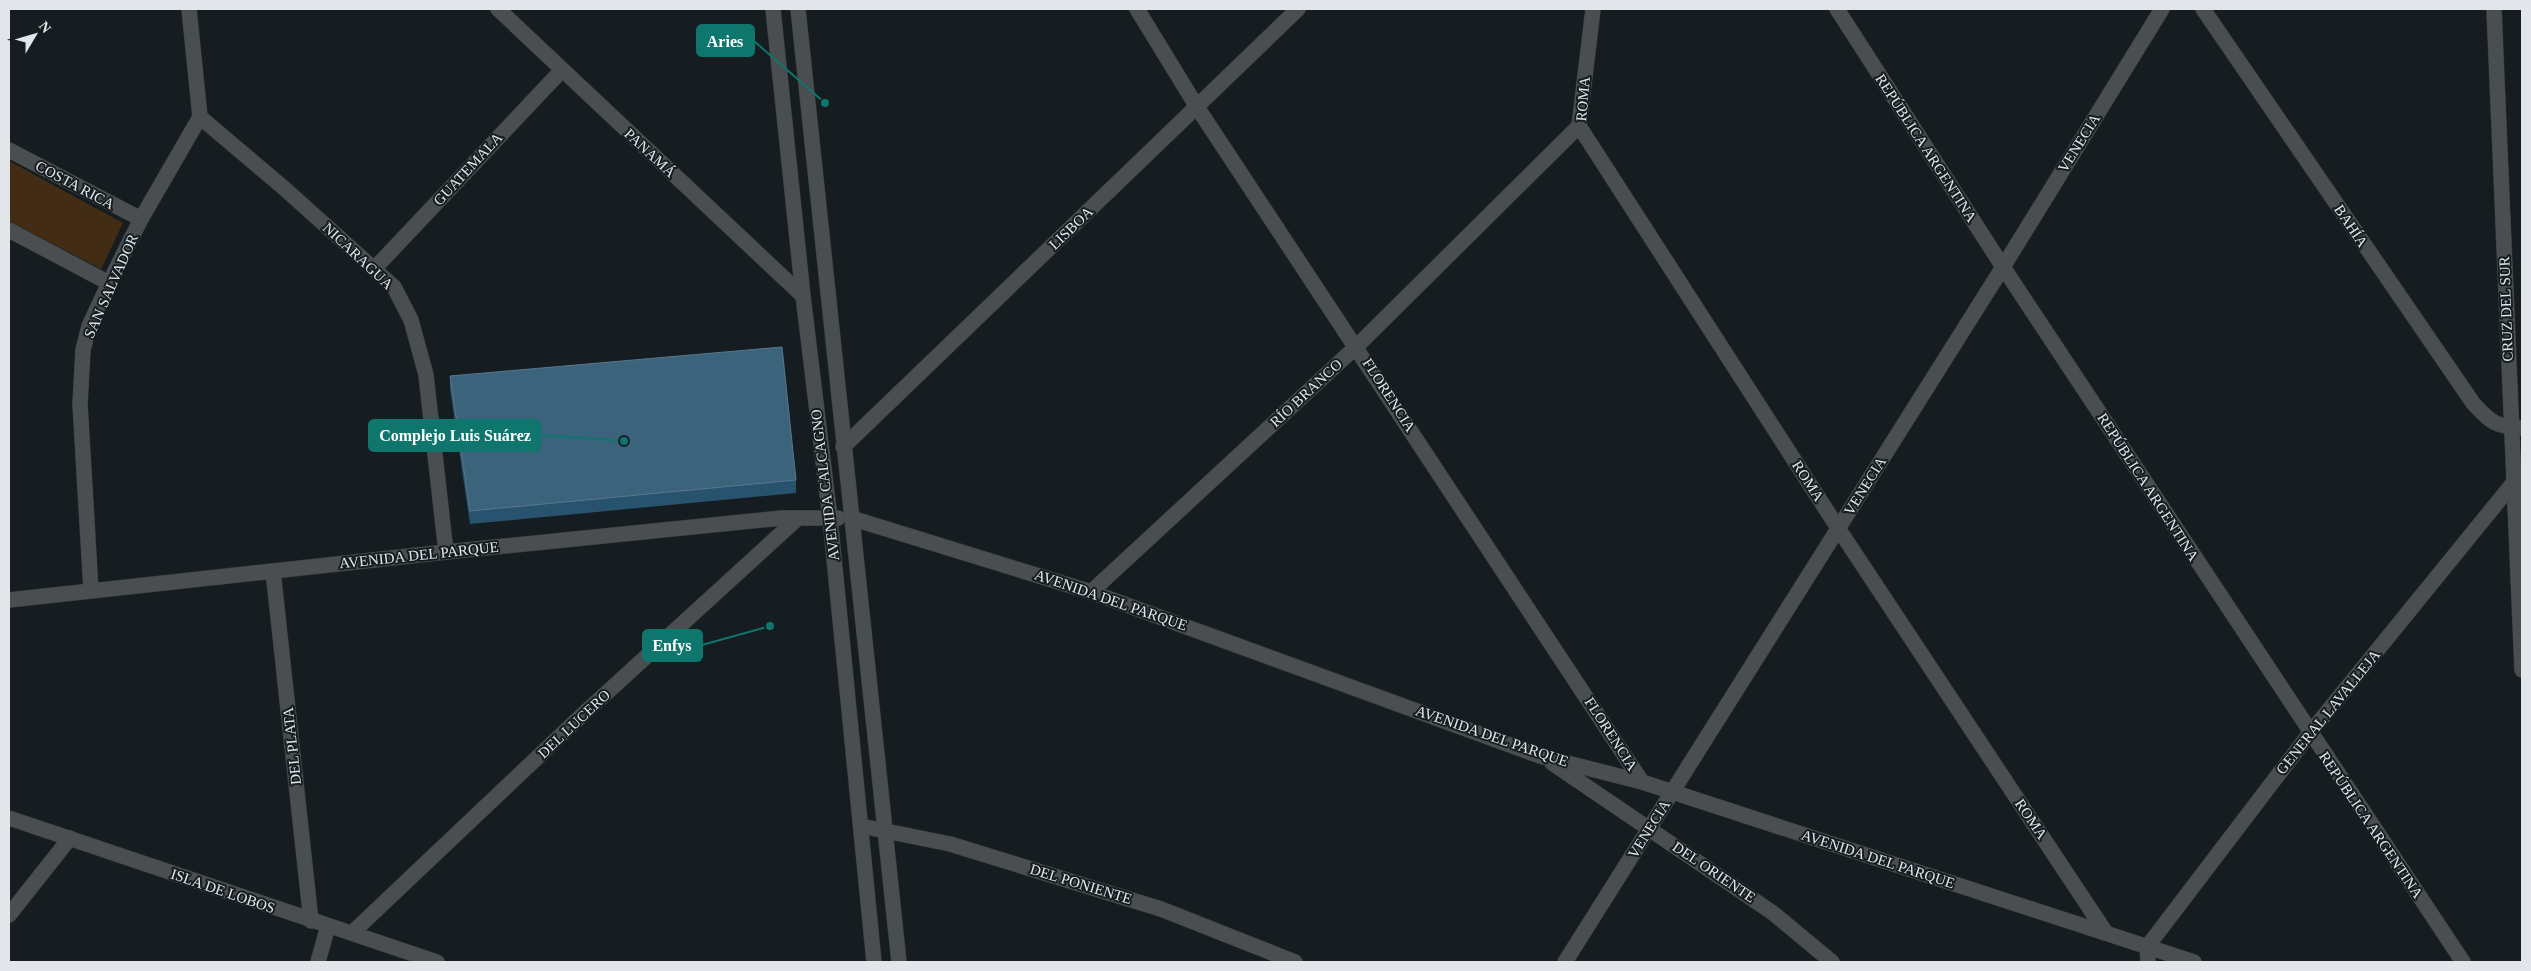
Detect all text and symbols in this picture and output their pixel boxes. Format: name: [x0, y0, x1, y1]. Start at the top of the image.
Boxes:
north arrow: [10, 10, 60, 60]
text: N: [36, 19, 54, 36]
callout: Aries: [697, 25, 754, 56]
text: Aries: [707, 33, 743, 50]
street label: REPÚBLICA ARGENTINA: [1872, 71, 1980, 225]
street label: ROMA: [1573, 76, 1593, 122]
street label: VENECIA: [2055, 111, 2103, 175]
street label: PANAMÁ: [621, 125, 679, 181]
street label: GUATEMALA: [430, 129, 506, 209]
street label: COSTA RICA: [33, 158, 117, 213]
street label: BAHÍA: [2331, 202, 2371, 250]
street label: LISBOA: [1046, 203, 1096, 253]
street label: NICARAGUA: [320, 219, 396, 293]
street label: SAN SALVADOR: [81, 232, 141, 340]
street label: CRUZ DEL SUR: [2496, 256, 2516, 362]
street label: FLORENCIA: [1359, 355, 1419, 435]
street label: RÍO BRANCO: [1267, 356, 1345, 430]
street label: AVENIDA CALCAGNO: [808, 408, 842, 562]
street label: REPÚBLICA ARGENTINA: [2094, 410, 2202, 564]
callout: Complejo Luis Suárez: [369, 420, 540, 451]
text: Complejo Luis Suárez: [379, 427, 531, 445]
street label: VENECIA: [1841, 454, 1889, 518]
street label: ROMA: [1789, 458, 1827, 504]
street label: AVENIDA DEL PARQUE: [338, 539, 500, 571]
street label: AVENIDA DEL PARQUE: [1033, 566, 1189, 634]
callout: Enfys: [643, 630, 702, 661]
text: Enfys: [652, 637, 692, 655]
street label: GENERAL LAVALLEJA: [2273, 647, 2383, 777]
street label: DEL LUCERO: [535, 687, 613, 761]
street label: FLORENCIA: [1581, 694, 1641, 774]
street label: AVENIDA DEL PARQUE: [1414, 702, 1570, 770]
street label: DEL PLATA: [280, 706, 304, 786]
street label: REPÚBLICA ARGENTINA: [2316, 749, 2426, 901]
street label: ROMA: [2012, 796, 2050, 842]
street label: VENECIA: [1625, 797, 1673, 861]
street label: AVENIDA DEL PARQUE: [1799, 827, 1957, 891]
street label: DEL ORIENTE: [1670, 838, 1758, 906]
street label: DEL PONIENTE: [1028, 861, 1134, 907]
street label: ISLA DE LOBOS: [169, 866, 277, 916]

